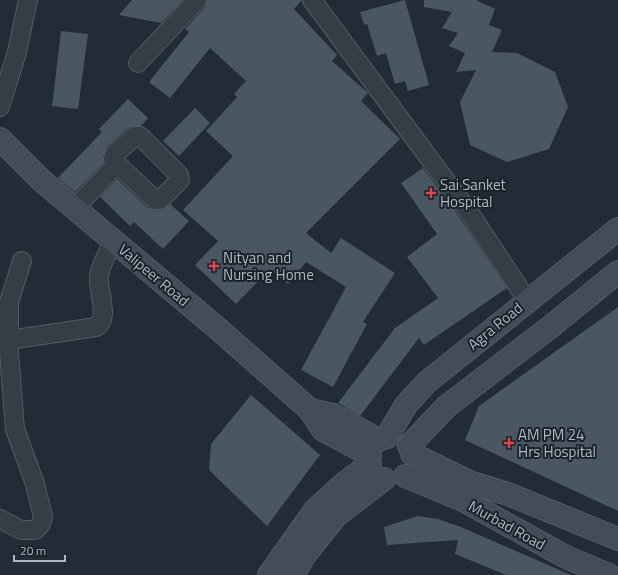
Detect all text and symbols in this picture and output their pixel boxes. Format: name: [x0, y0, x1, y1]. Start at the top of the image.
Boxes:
place label: Sai Sanket Hospital: [440, 173, 506, 213]
marker: Sai Sanket Hospital: [425, 187, 437, 199]
street label: Valipeer Road: [113, 238, 195, 312]
place label: Nityan and Nursing Home: [223, 246, 314, 286]
marker: Nityan and Nursing Home: [208, 260, 220, 272]
street label: Agra Road: [463, 297, 527, 355]
place label: AM PM 24 Hrs Hospital: [518, 423, 596, 463]
marker: AM PM 24 Hrs Hospital: [503, 437, 515, 449]
street label: Murbad Road: [464, 494, 550, 556]
scale bar: [14, 537, 65, 563]
text: 20 m: [20, 541, 46, 560]

